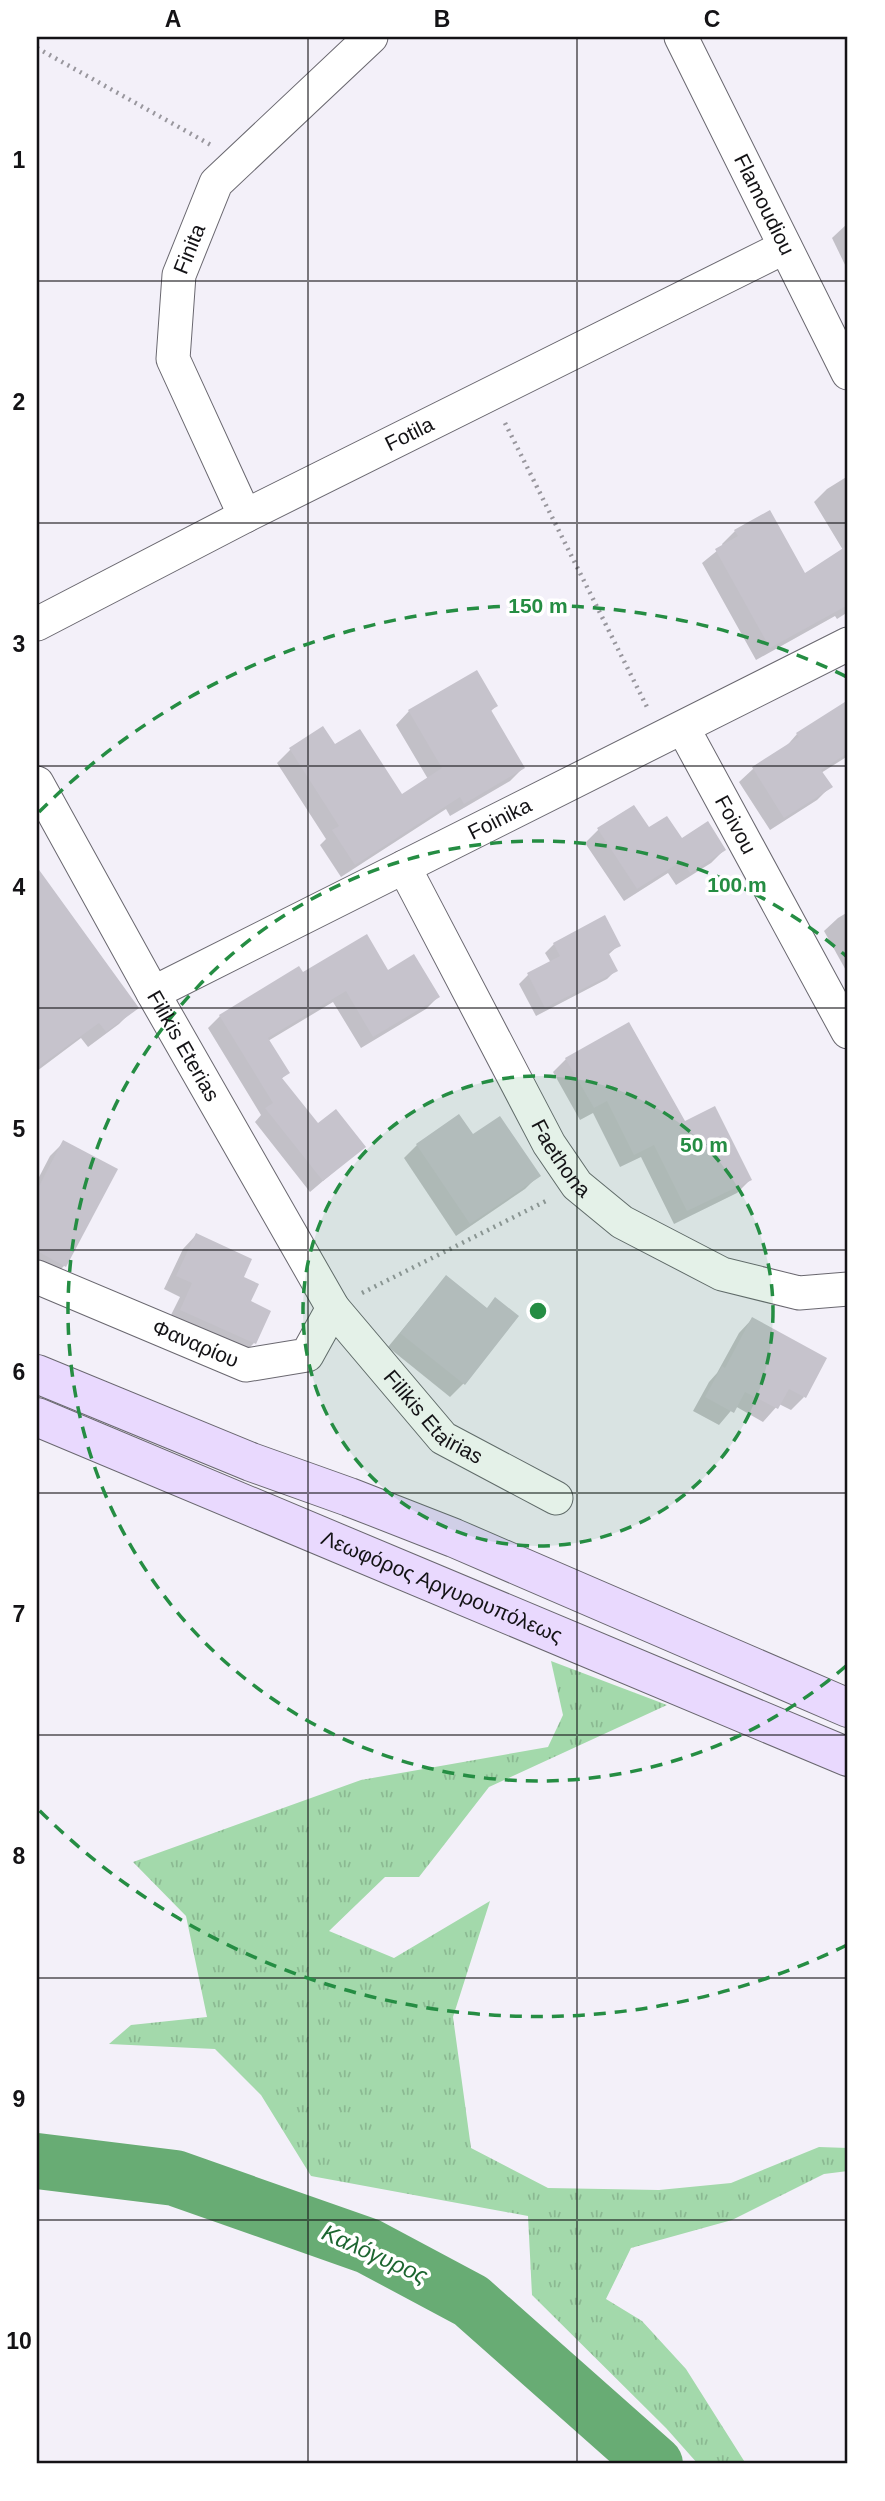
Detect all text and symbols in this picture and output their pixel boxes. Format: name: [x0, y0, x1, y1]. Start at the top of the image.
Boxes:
text: A: [165, 6, 181, 32]
text: B: [434, 6, 450, 32]
text: C: [704, 6, 720, 32]
text: 1: [13, 147, 26, 173]
street label: Flamoudiou: [730, 150, 799, 259]
street label: Finita: [169, 220, 209, 277]
text: 2: [13, 389, 25, 415]
street label: Fotila: [381, 412, 438, 455]
text: 150 m: [508, 594, 568, 617]
text: 3: [13, 631, 25, 657]
street label: Foivou: [711, 791, 761, 858]
street label: Foinika: [464, 793, 535, 844]
text: 100 m: [707, 873, 767, 896]
text: 4: [13, 874, 26, 900]
street label: Filikis Eterias: [143, 986, 224, 1105]
street label: Faethona: [527, 1115, 595, 1202]
text: 5: [13, 1116, 26, 1142]
text: 50 m: [680, 1133, 728, 1156]
centre of rings: [526, 1299, 550, 1323]
street label: Φαναρίου: [149, 1315, 242, 1372]
text: 6: [13, 1359, 25, 1385]
street label: Filikis Etairias: [380, 1365, 487, 1468]
street label: Λεωφόρος Αργυρουπόλεως: [318, 1526, 566, 1647]
text: 7: [13, 1601, 25, 1627]
text: 8: [13, 1843, 26, 1869]
text: 9: [13, 2086, 25, 2112]
water label: Καλόγυρος: [318, 2219, 433, 2289]
text: 10: [6, 2328, 32, 2354]

